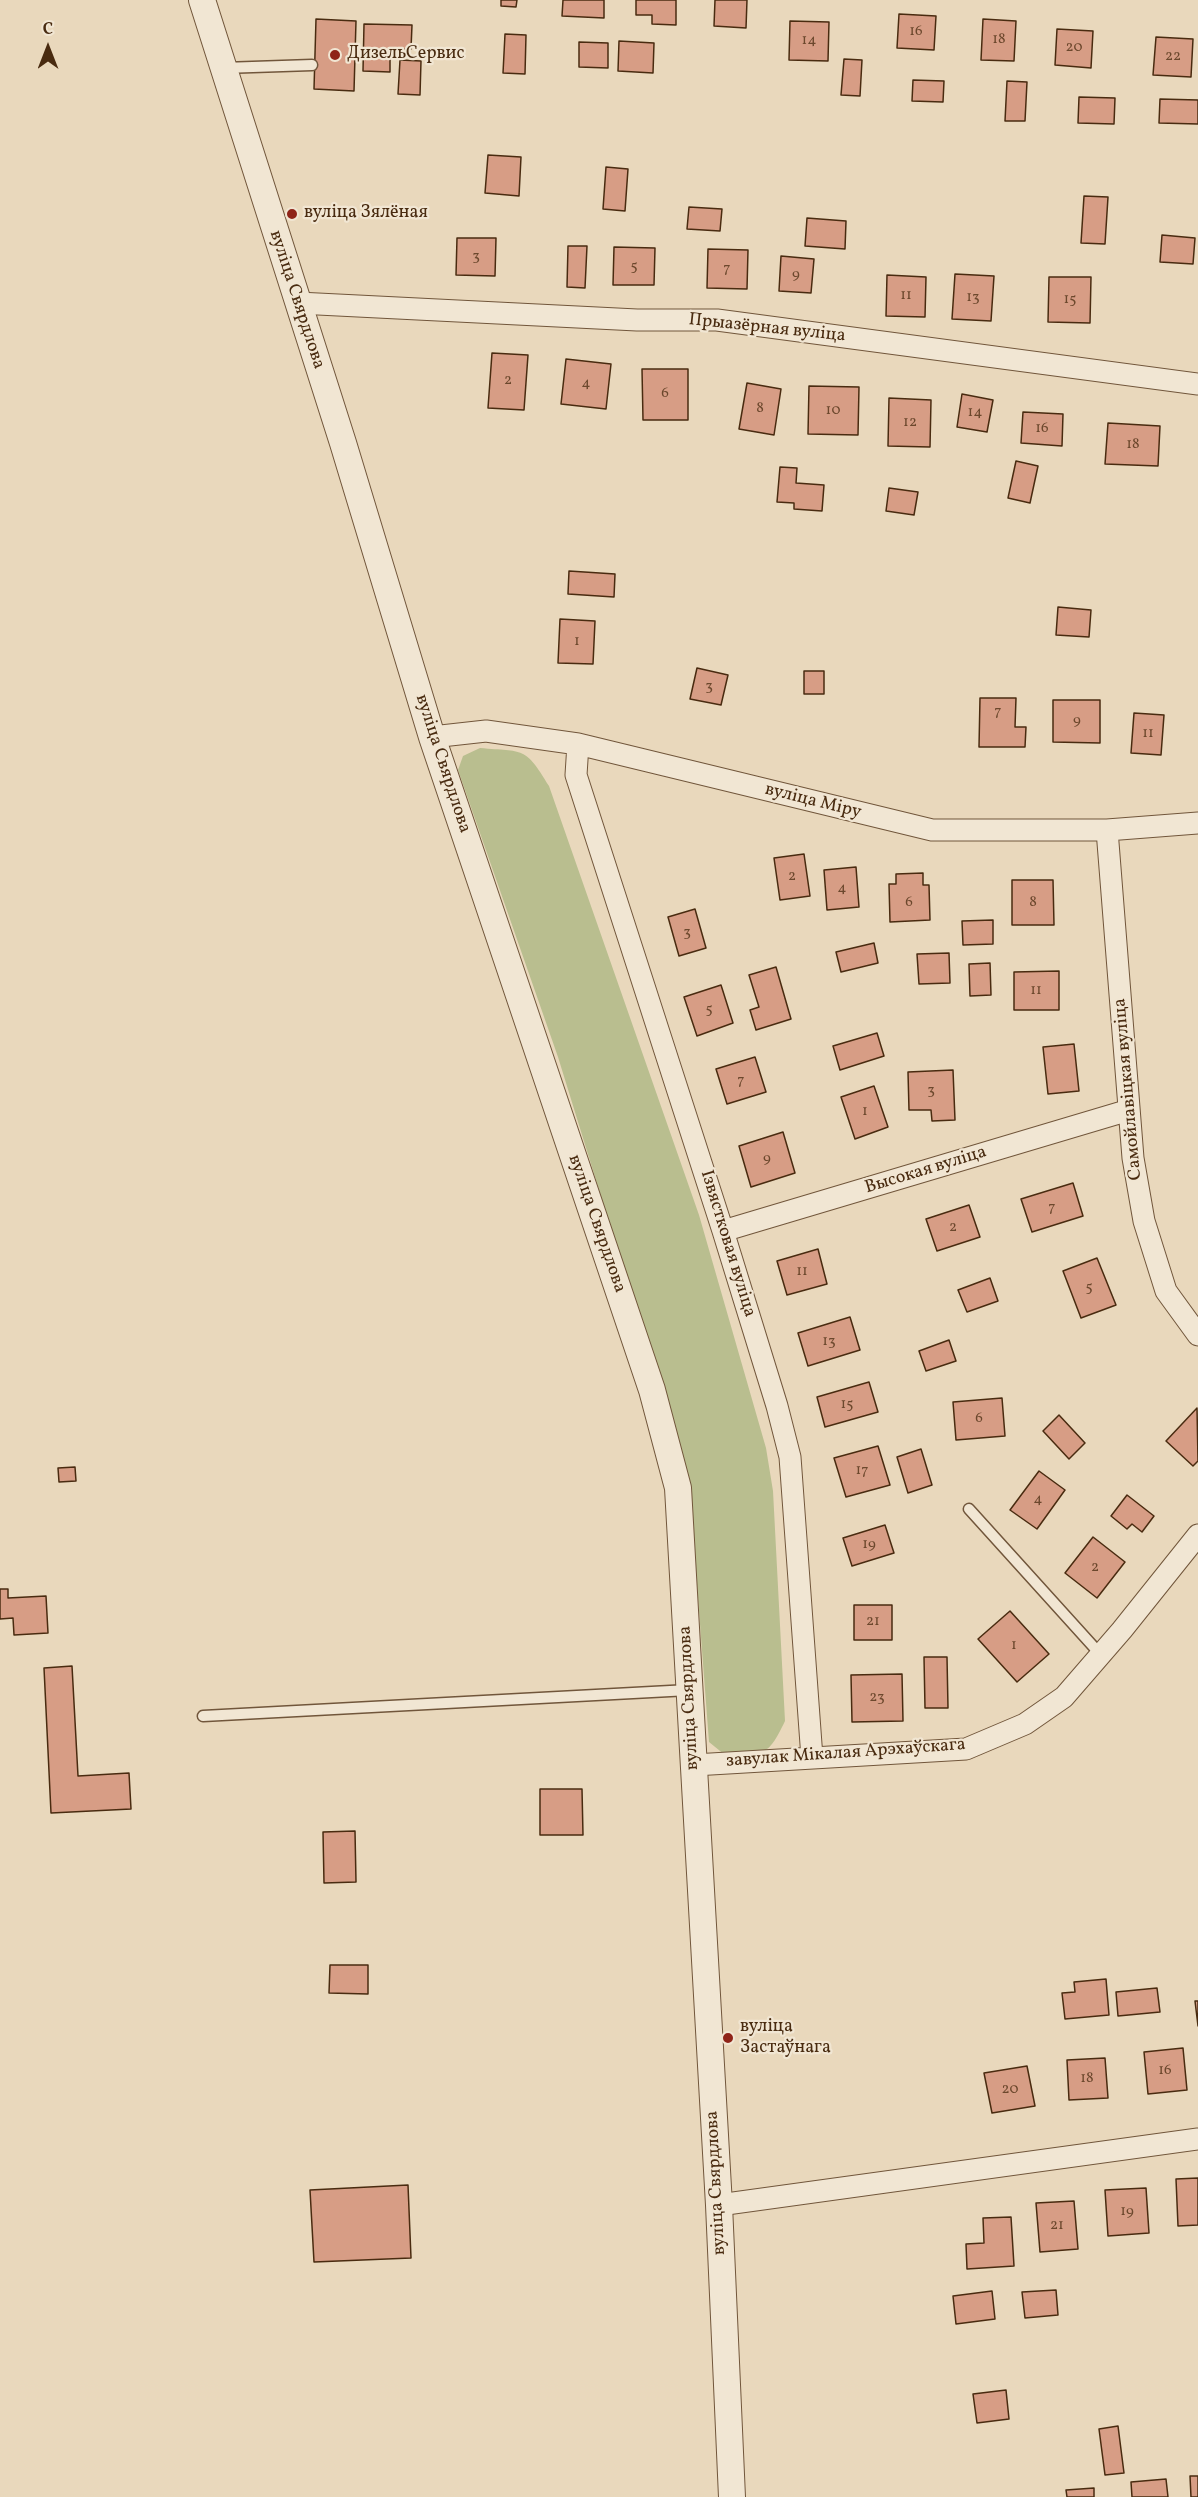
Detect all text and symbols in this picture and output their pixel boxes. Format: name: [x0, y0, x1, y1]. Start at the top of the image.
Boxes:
north arrow: [18, 18, 78, 78]
text: С: [43, 19, 53, 41]
house number: 16: [909, 23, 923, 41]
house number: 18: [992, 31, 1006, 49]
house number: 14: [802, 32, 816, 50]
house number: 20: [1066, 39, 1082, 57]
place label: ДизельСервис: [347, 44, 465, 66]
marker: ДизельСервис: [328, 48, 342, 62]
house number: 22: [1165, 48, 1181, 66]
place label: вуліца Зялёная: [304, 203, 428, 225]
marker: вуліца Зялёная: [285, 207, 299, 221]
street label: вуліца Свярдлова: [263, 228, 329, 372]
house number: 3: [472, 248, 480, 266]
house number: 5: [630, 258, 638, 276]
house number: 7: [723, 260, 731, 278]
house number: 9: [792, 266, 800, 284]
house number: 11: [900, 287, 912, 305]
house number: 13: [966, 289, 980, 307]
house number: 15: [1063, 291, 1077, 309]
street label: Прыазёрная вуліца: [687, 310, 847, 348]
house number: 2: [504, 372, 512, 390]
house number: 4: [582, 375, 590, 393]
house number: 6: [661, 385, 669, 403]
house number: 8: [756, 400, 764, 418]
house number: 10: [826, 402, 840, 420]
house number: 14: [968, 404, 982, 422]
house number: 12: [903, 414, 917, 432]
house number: 16: [1035, 420, 1049, 438]
house number: 18: [1126, 436, 1140, 454]
house number: 1: [574, 633, 580, 651]
house number: 3: [705, 678, 713, 696]
street label: вуліца Свярдлова: [409, 692, 475, 836]
house number: 7: [994, 703, 1002, 721]
house number: 9: [1073, 712, 1081, 730]
house number: 11: [1142, 725, 1154, 743]
street label: вуліца Міру: [763, 780, 863, 824]
house number: 2: [788, 868, 796, 886]
house number: 4: [838, 880, 846, 898]
house number: 6: [905, 894, 913, 912]
house number: 8: [1029, 894, 1037, 912]
house number: 3: [683, 924, 691, 942]
house number: 11: [1030, 982, 1042, 1000]
street label: Самойлавіцкая вуліца: [1110, 997, 1148, 1181]
house number: 5: [705, 1001, 713, 1019]
house number: 7: [737, 1072, 745, 1090]
house number: 3: [927, 1082, 935, 1100]
house number: 1: [862, 1103, 868, 1121]
street label: Высокая вуліца: [863, 1142, 989, 1200]
house number: 9: [763, 1150, 771, 1168]
street label: вуліца Свярдлова: [562, 1152, 630, 1296]
street label: Ізвястковая вуліца: [694, 1168, 760, 1320]
house number: 7: [1048, 1199, 1056, 1217]
house number: 2: [949, 1219, 957, 1237]
house number: 11: [796, 1263, 808, 1281]
house number: 5: [1085, 1279, 1093, 1297]
house number: 13: [822, 1333, 836, 1351]
house number: 15: [840, 1396, 854, 1414]
house number: 6: [975, 1410, 983, 1428]
house number: 17: [855, 1462, 869, 1480]
house number: 4: [1034, 1491, 1042, 1509]
house number: 19: [862, 1536, 876, 1554]
house number: 2: [1091, 1559, 1099, 1577]
house number: 21: [866, 1613, 880, 1631]
street label: вуліца Свярдлова: [675, 1625, 705, 1771]
house number: 1: [1011, 1637, 1017, 1655]
house number: 23: [869, 1689, 885, 1707]
street label: завулак Мікалая Арэхаўскага: [725, 1735, 967, 1773]
place label: вуліца Застаўнага: [740, 2017, 831, 2060]
marker: вуліца Застаўнага: [721, 2031, 735, 2045]
house number: 16: [1158, 2062, 1172, 2080]
house number: 18: [1080, 2070, 1094, 2088]
house number: 20: [1002, 2081, 1018, 2099]
street label: вуліца Свярдлова: [702, 2110, 732, 2256]
house number: 19: [1120, 2203, 1134, 2221]
house number: 21: [1050, 2217, 1064, 2235]

